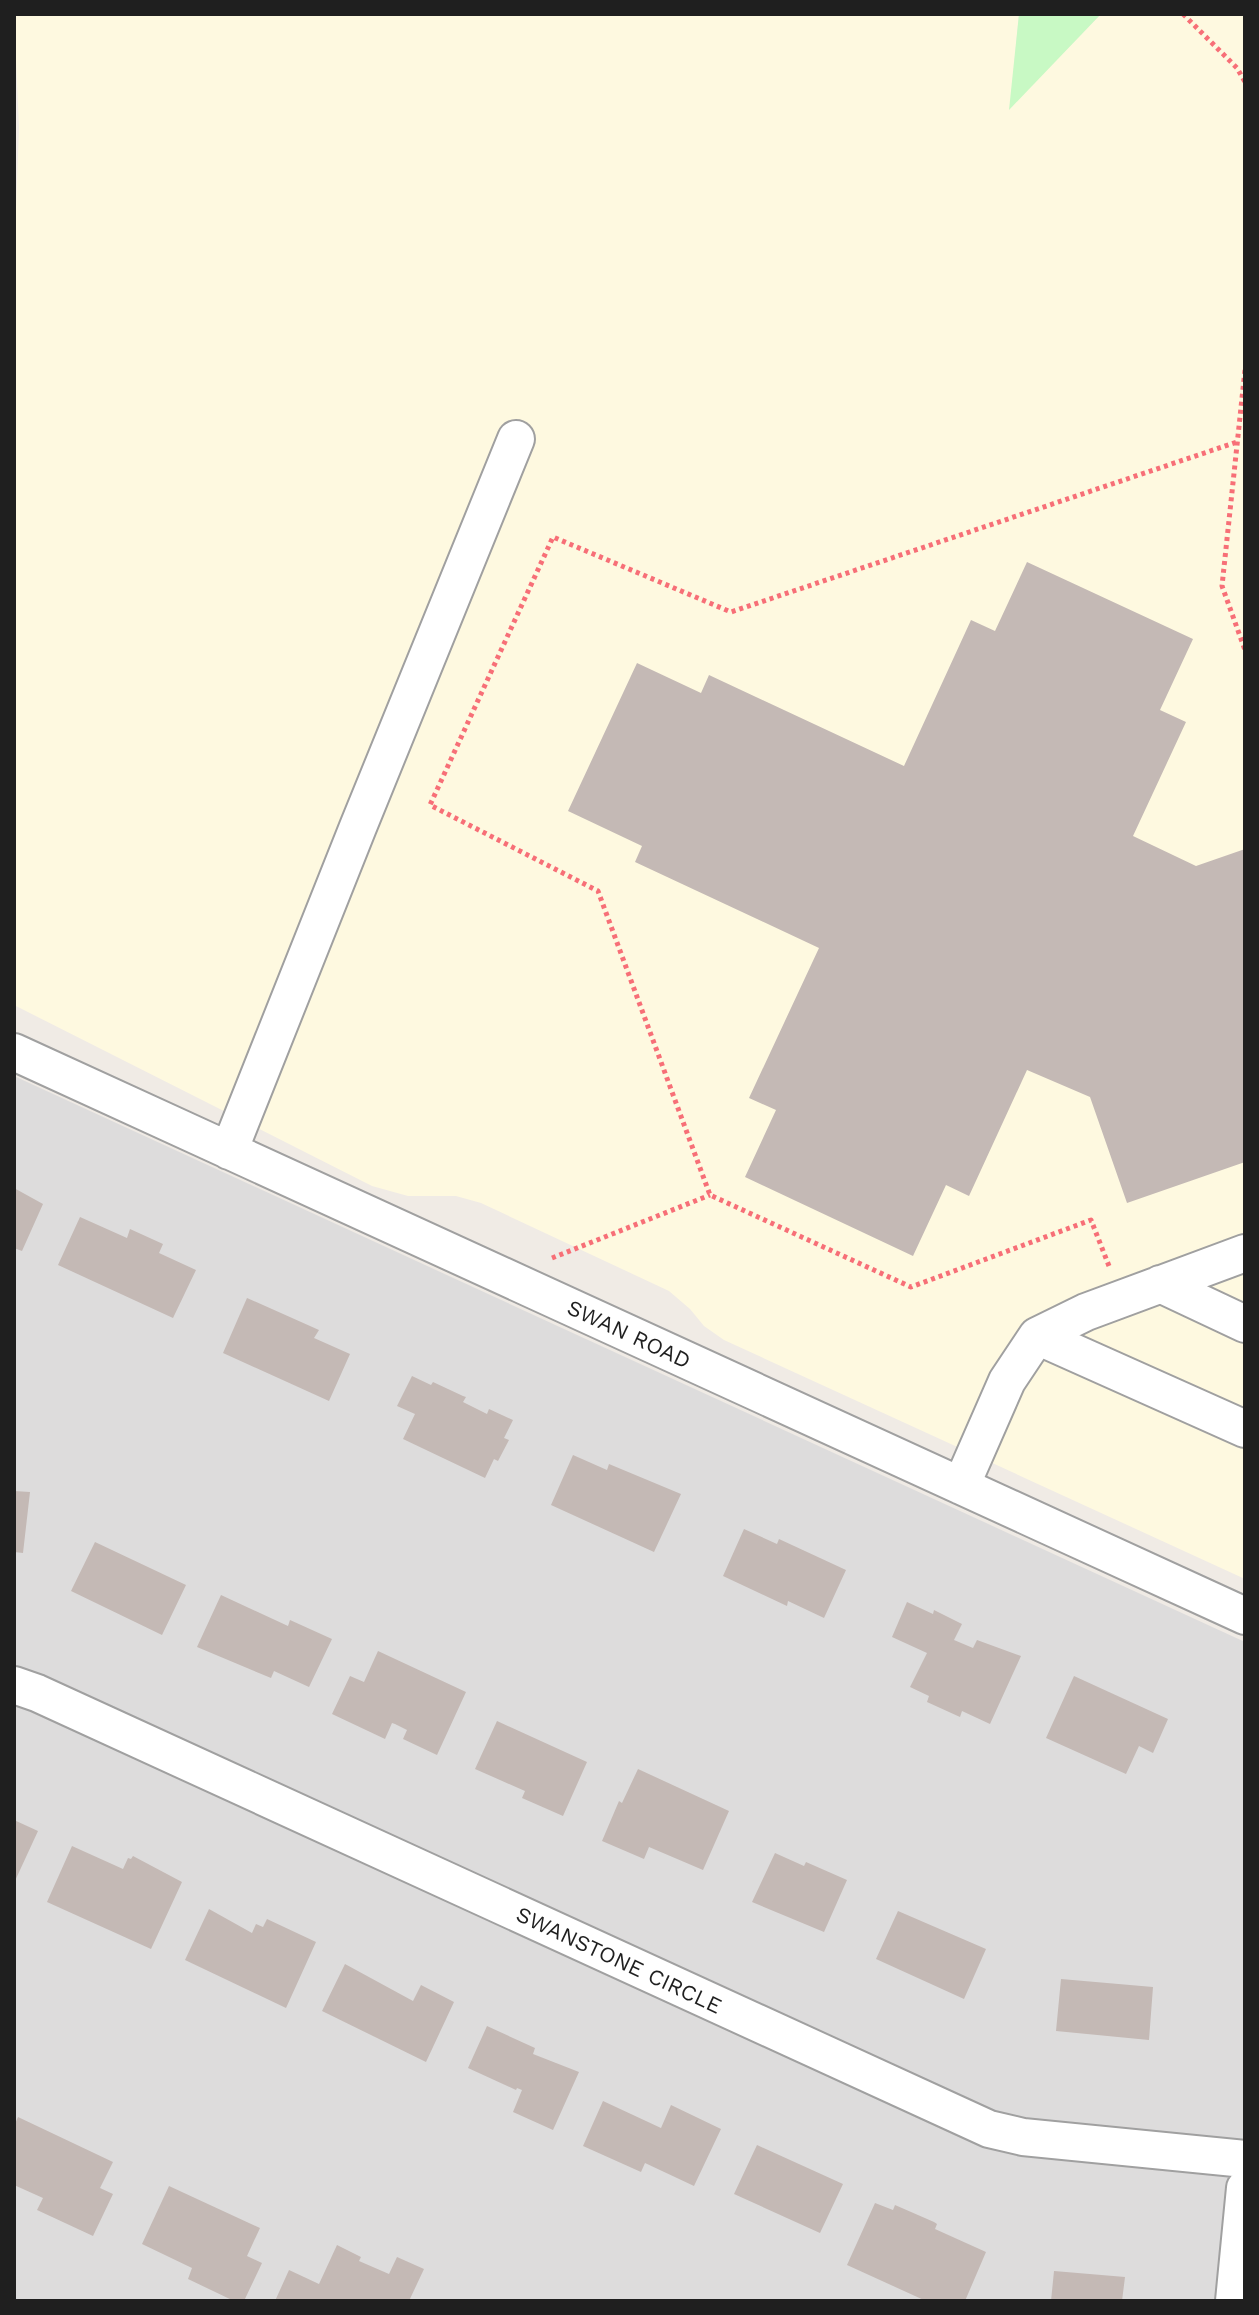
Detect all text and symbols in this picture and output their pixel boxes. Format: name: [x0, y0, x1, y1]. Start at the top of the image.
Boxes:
street label: SWAN ROAD: [563, 1295, 695, 1373]
street label: SWANSTONE CIRCLE: [512, 1901, 726, 2019]

